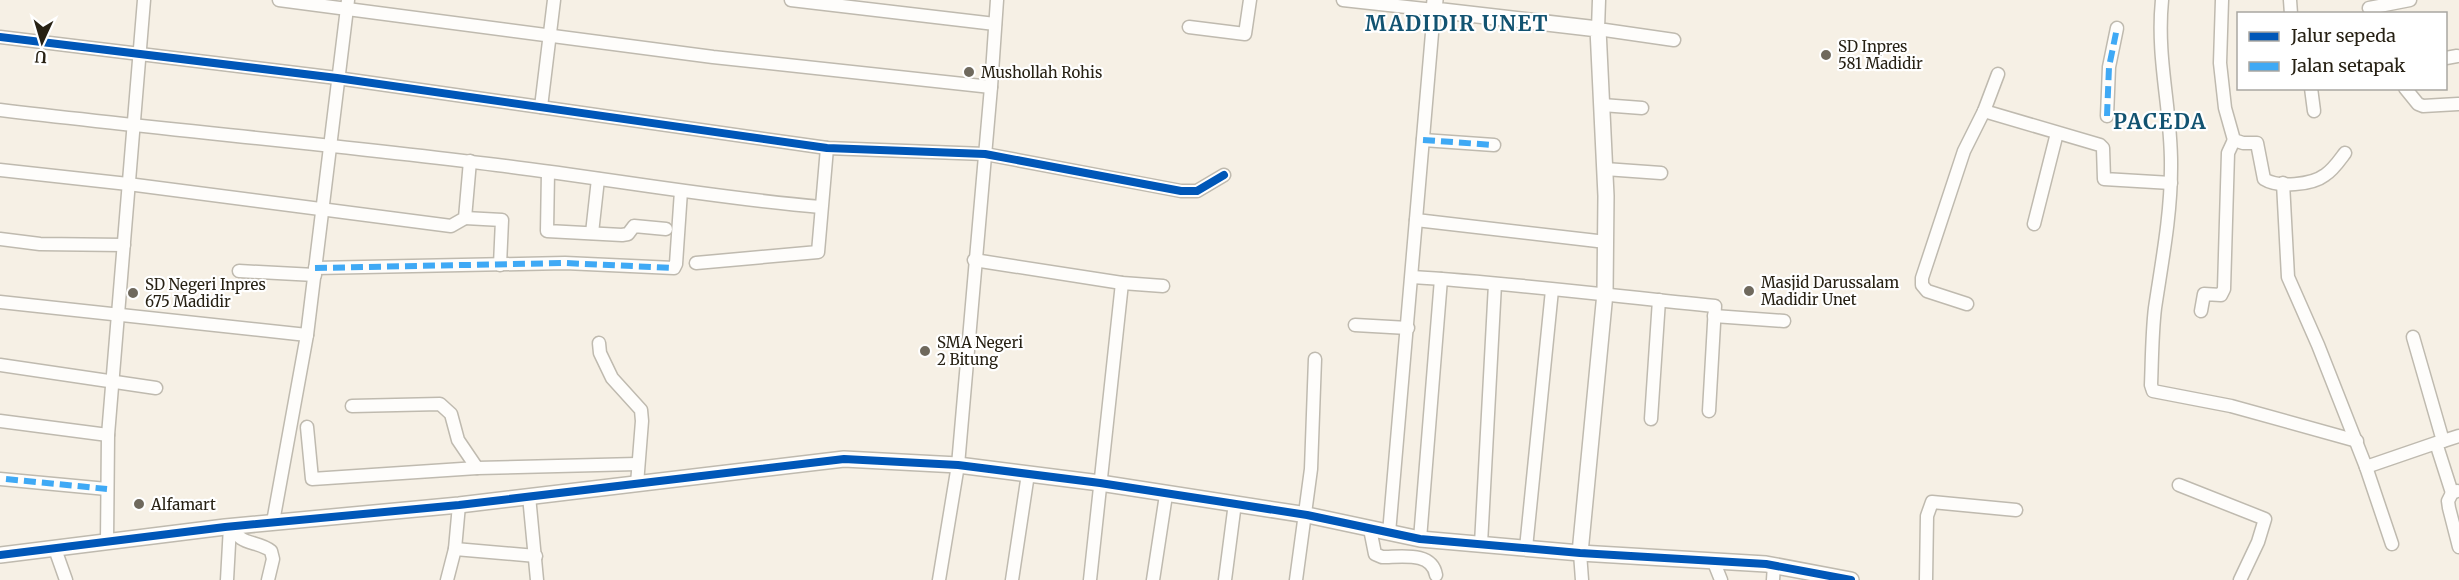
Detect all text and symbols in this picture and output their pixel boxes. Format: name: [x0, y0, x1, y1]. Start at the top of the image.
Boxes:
district label: MADIDIR UNET: [1365, 10, 1549, 37]
north arrow: [12, 12, 72, 72]
legend: [2237, 12, 2447, 90]
text: Jalur sepeda: [2290, 24, 2396, 47]
place label: SD Inpres 581 Madidir: [1838, 37, 1923, 73]
text: U: [34, 47, 48, 67]
marker: SD Inpres 581 Madidir: [1819, 48, 1833, 62]
text: Jalan setapak: [2290, 54, 2406, 77]
place label: Mushollah Rohis: [981, 63, 1102, 82]
marker: Mushollah Rohis: [962, 65, 976, 79]
district label: PACEDA: [2113, 108, 2207, 135]
place label: Masjid Darussalam Madidir Unet: [1761, 273, 1899, 309]
place label: SD Negeri Inpres 675 Madidir: [145, 275, 266, 311]
marker: Masjid Darussalam Madidir Unet: [1742, 284, 1756, 298]
marker: SD Negeri Inpres 675 Madidir: [126, 286, 140, 300]
place label: SMA Negeri 2 Bitung: [937, 333, 1023, 369]
marker: SMA Negeri 2 Bitung: [918, 344, 932, 358]
place label: Alfamart: [150, 495, 216, 514]
marker: Alfamart: [132, 497, 146, 511]

